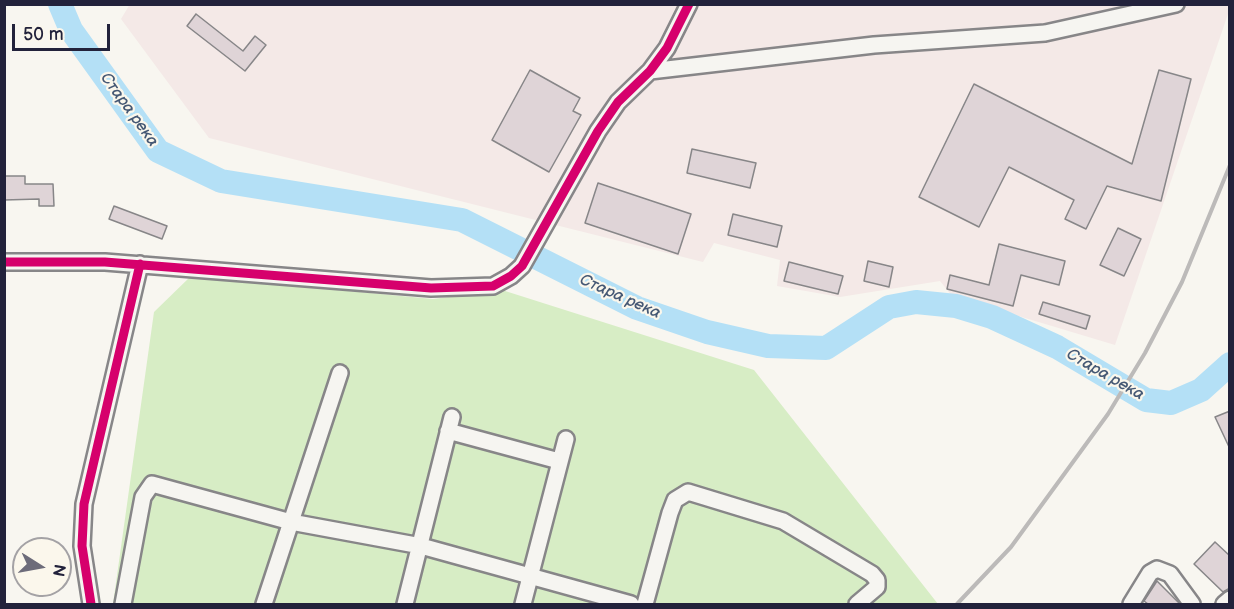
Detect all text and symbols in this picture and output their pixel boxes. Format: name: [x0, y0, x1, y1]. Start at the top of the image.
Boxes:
scale bar: [15, 12, 112, 50]
text: 50 m: [23, 24, 64, 45]
water label: Стара река: [96, 69, 162, 151]
water label: Стара река: [577, 271, 663, 323]
water label: Стара река: [1063, 345, 1147, 405]
north arrow: [12, 537, 72, 597]
text: N: [48, 562, 69, 578]

